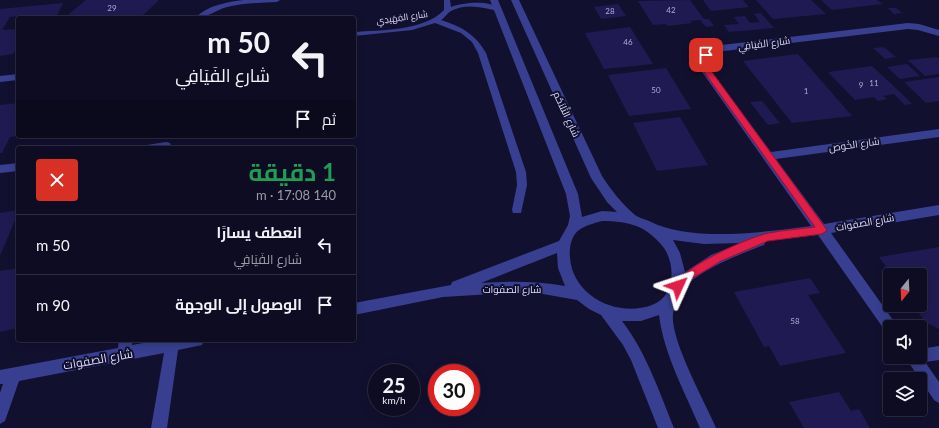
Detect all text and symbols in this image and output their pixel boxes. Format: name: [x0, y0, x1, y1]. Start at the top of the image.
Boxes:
house number: 29: [107, 3, 117, 13]
house number: 42: [666, 5, 676, 15]
house number: 28: [605, 6, 615, 16]
street label: شارع الفِهَيدِي: [376, 8, 429, 28]
text: 50 m: [207, 25, 270, 59]
icon: left: [284, 32, 336, 84]
street label: شارع الفَيَافِي: [737, 34, 791, 54]
house number: 46: [623, 37, 633, 47]
pin: [689, 38, 723, 72]
icon: arrive: [695, 44, 717, 66]
text: شارع الفَيَافِي: [175, 64, 270, 86]
house number: 11: [869, 78, 879, 88]
house number: 9: [859, 80, 864, 90]
house number: 50: [651, 85, 661, 95]
house number: 1: [804, 86, 809, 96]
street label: شارع التَّلاَحُم: [549, 89, 583, 140]
icon: arrive: [292, 108, 314, 130]
text: ثم: [322, 110, 336, 128]
street label: شارع الخُوص: [828, 135, 880, 154]
text: 1 دقيقة: [248, 157, 336, 186]
button: close: [36, 159, 78, 201]
text: 140 m · 17:08: [256, 187, 336, 203]
street label: شارع الصفوات: [835, 211, 895, 234]
text: انعطف يسارًا: [217, 223, 302, 241]
icon: left: [314, 234, 336, 256]
text: 50 m: [36, 236, 70, 254]
text: شارع الفَيَافِي: [234, 251, 302, 267]
position arrow: [657, 265, 699, 307]
north arrow: [883, 268, 927, 312]
map controls: [883, 268, 927, 416]
street label: شارع الصفوات: [483, 283, 541, 296]
icon: arrive: [314, 294, 336, 316]
text: الوصول إلى الوجهة: [175, 295, 302, 313]
text: 90 m: [36, 296, 70, 314]
house number: 58: [790, 316, 800, 326]
button: sound: [883, 320, 927, 364]
street label: شارع الصفوات: [62, 345, 134, 373]
speed limit sign: 30: [428, 364, 480, 416]
button: layers: [883, 372, 927, 416]
text: 25: [382, 373, 406, 397]
text: km/h: [382, 394, 406, 406]

